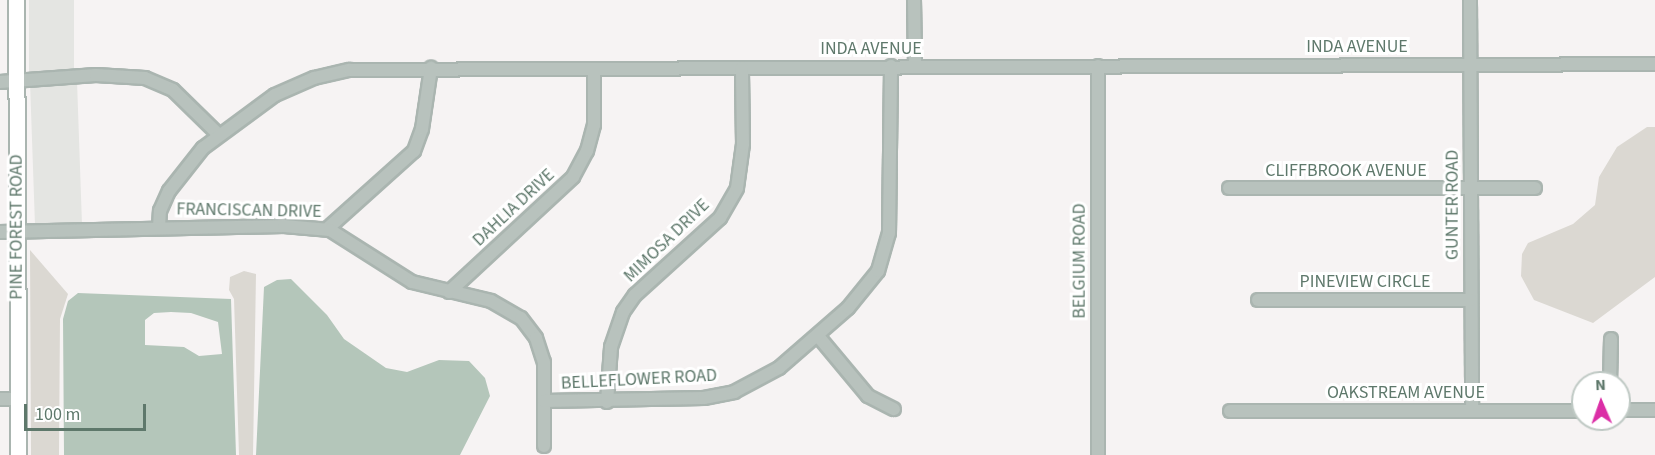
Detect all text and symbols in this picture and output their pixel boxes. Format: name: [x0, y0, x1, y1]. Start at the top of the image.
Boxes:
street label: INDA AVENUE: [1306, 36, 1408, 58]
street label: INDA AVENUE: [820, 38, 922, 60]
street label: GUNTER ROAD: [1442, 150, 1464, 260]
street label: PINE FOREST ROAD: [6, 154, 28, 300]
street label: CLIFFBROOK AVENUE: [1265, 160, 1427, 182]
street label: DAHLIA DRIVE: [469, 165, 559, 251]
street label: MIMOSA DRIVE: [620, 195, 714, 287]
street label: FRANCISCAN DRIVE: [176, 199, 322, 223]
street label: BELGIUM ROAD: [1069, 203, 1091, 319]
street label: PINEVIEW CIRCLE: [1299, 271, 1431, 293]
street label: BELLEFLOWER ROAD: [560, 365, 718, 395]
north arrow: [1571, 371, 1631, 431]
text: N: [1595, 374, 1606, 396]
street label: OAKSTREAM AVENUE: [1327, 382, 1485, 404]
scale bar: [27, 392, 148, 430]
text: 100 m: [35, 402, 80, 427]

